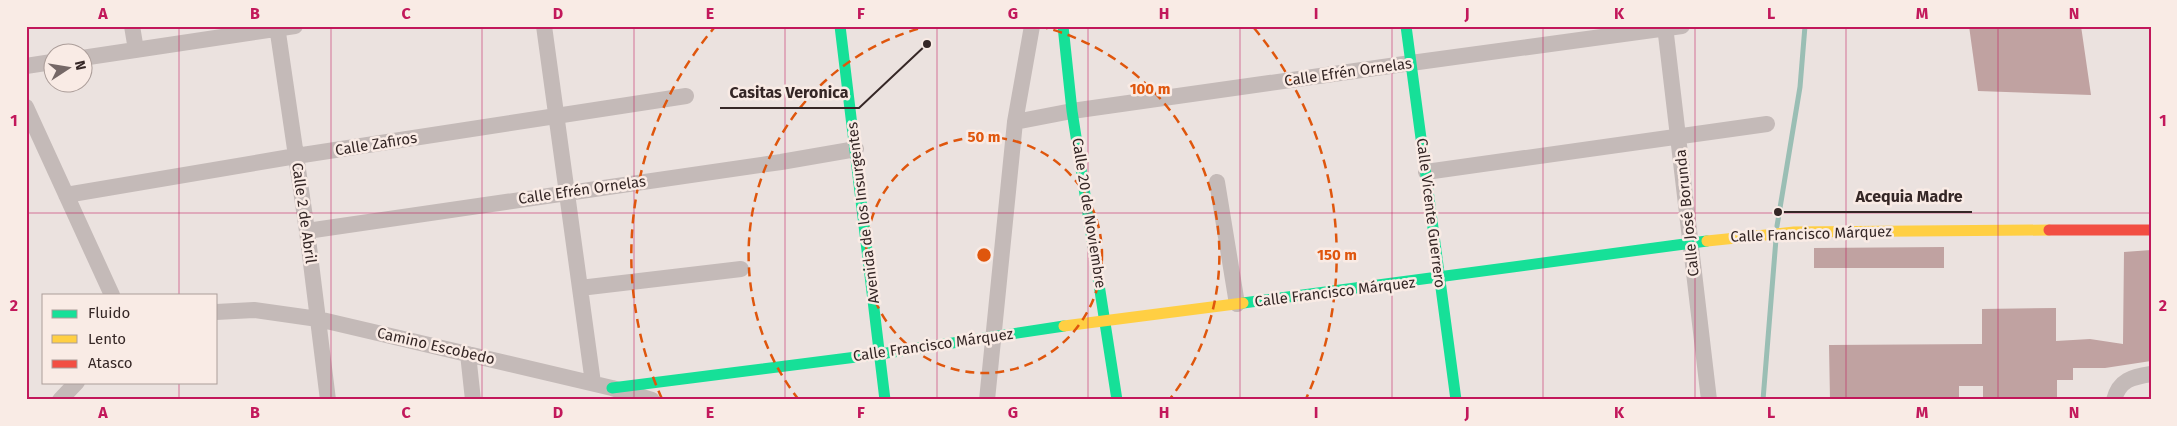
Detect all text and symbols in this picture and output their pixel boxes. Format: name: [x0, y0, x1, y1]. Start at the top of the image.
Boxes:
text: A: [97, 4, 108, 23]
text: B: [250, 4, 260, 23]
text: C: [401, 4, 411, 23]
text: D: [553, 4, 563, 23]
text: E: [706, 4, 714, 23]
text: F: [857, 4, 865, 23]
text: G: [1008, 4, 1018, 23]
text: H: [1159, 4, 1169, 23]
text: I: [1314, 4, 1318, 23]
text: J: [1463, 4, 1470, 23]
text: K: [1614, 4, 1625, 23]
text: L: [1767, 4, 1775, 23]
text: M: [1916, 4, 1929, 23]
text: N: [2069, 4, 2079, 23]
north arrow: [42, 42, 92, 92]
street label: Calle Efrén Ornelas: [1283, 54, 1413, 90]
text: N: [71, 59, 90, 72]
callout: Casitas Veronica: [720, 77, 859, 108]
text: 100 m: [1130, 80, 1170, 98]
text: Casitas Veronica: [730, 83, 849, 102]
text: 1: [10, 111, 18, 130]
text: 1: [2159, 111, 2167, 130]
street label: Avenida de los Insurgentes: [843, 121, 883, 305]
text: 50 m: [967, 128, 1001, 146]
street label: Calle Zafiros: [334, 129, 418, 159]
street label: Calle 20 de Noviembre: [1068, 137, 1110, 289]
street label: Calle Vicente Guerrero: [1413, 137, 1449, 289]
street label: Calle José Borunda: [1671, 148, 1703, 278]
street label: Calle 2 de Abril: [288, 161, 320, 265]
street label: Calle Efrén Ornelas: [517, 172, 647, 208]
callout: Acequia Madre: [1845, 181, 1972, 212]
text: Acequia Madre: [1854, 187, 1963, 206]
street label: Calle Francisco Márquez: [1730, 222, 1893, 246]
centre of rings: [975, 246, 993, 264]
text: 150 m: [1317, 246, 1357, 264]
street label: Calle Francisco Márquez: [1254, 273, 1417, 311]
legend: [42, 294, 218, 384]
text: 2: [10, 296, 18, 315]
text: 2: [2159, 296, 2167, 315]
text: Fluido: [88, 304, 130, 322]
street label: Camino Escobedo: [375, 324, 497, 368]
street label: Calle Francisco Márquez: [852, 325, 1015, 365]
text: Lento: [88, 330, 126, 348]
text: Atasco: [88, 354, 133, 372]
text: A: [97, 403, 108, 422]
text: B: [250, 403, 260, 422]
text: C: [401, 403, 411, 422]
text: D: [553, 403, 563, 422]
text: E: [706, 403, 714, 422]
text: F: [857, 403, 865, 422]
text: G: [1008, 403, 1018, 422]
text: H: [1159, 403, 1169, 422]
text: I: [1314, 403, 1318, 422]
text: J: [1463, 403, 1470, 422]
text: K: [1614, 403, 1625, 422]
text: L: [1767, 403, 1775, 422]
text: M: [1916, 403, 1929, 422]
text: N: [2069, 403, 2079, 422]

